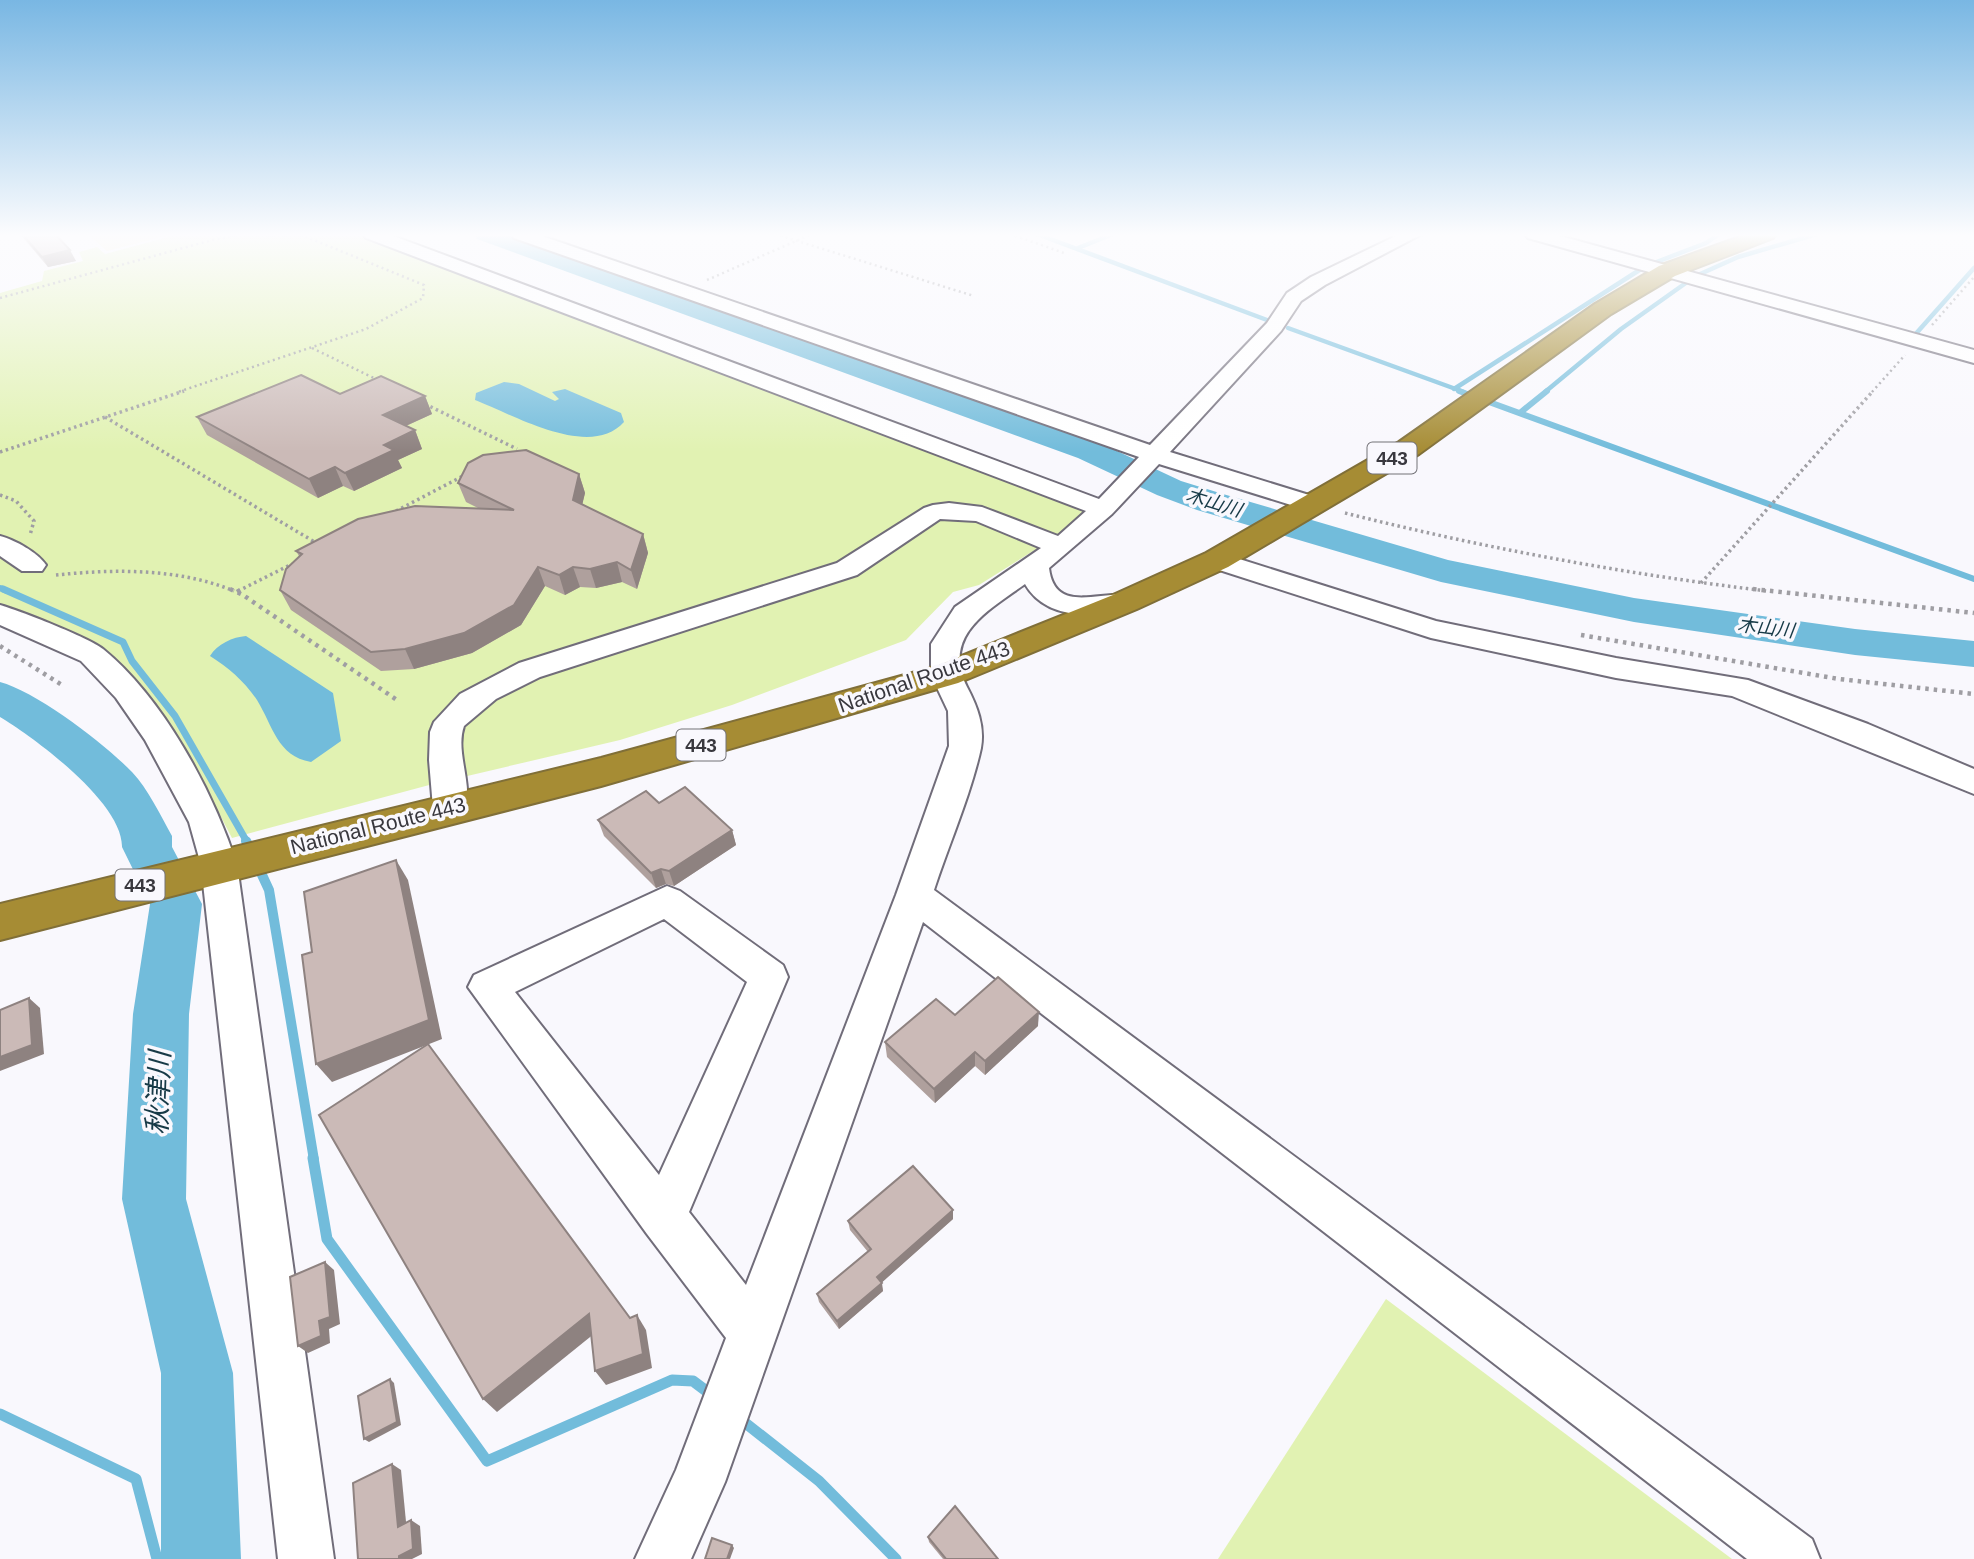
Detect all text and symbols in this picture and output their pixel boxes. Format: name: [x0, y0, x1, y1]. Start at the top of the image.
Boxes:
road number: 443: [1368, 442, 1416, 474]
water label: 木山川: [1184, 484, 1246, 521]
water label: 木山川: [1736, 614, 1797, 642]
street label: National Route 443: [835, 636, 1013, 717]
road number: 443: [676, 730, 726, 760]
street label: National Route 443: [288, 793, 468, 858]
road number: 443: [116, 870, 164, 900]
water label: 秋津川: [142, 1048, 176, 1136]

